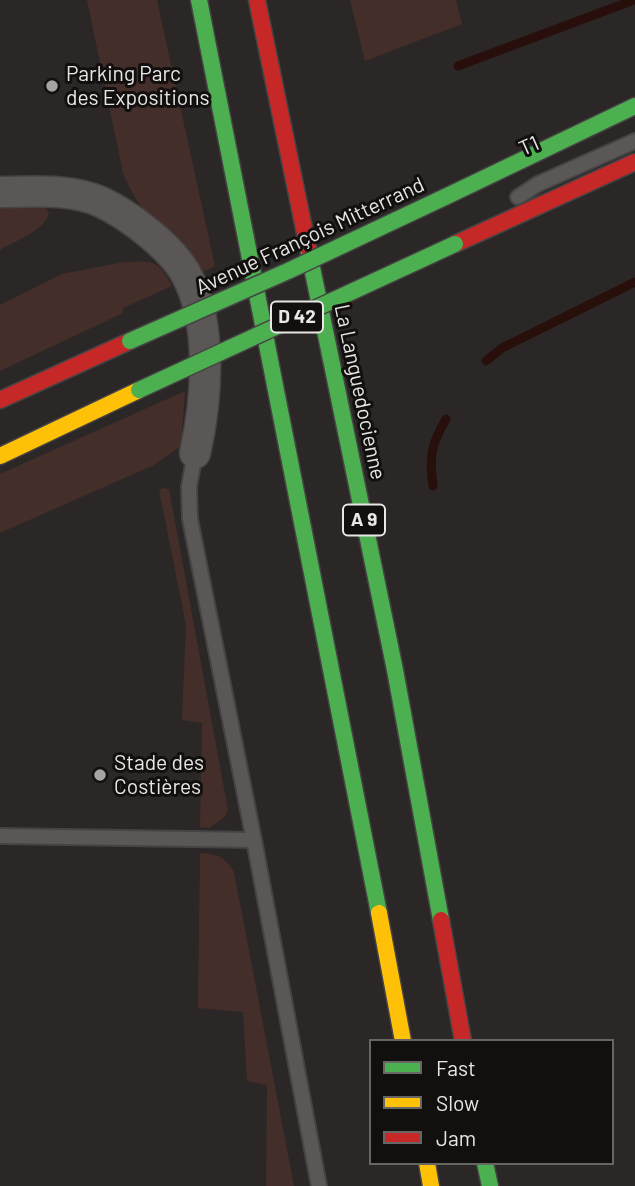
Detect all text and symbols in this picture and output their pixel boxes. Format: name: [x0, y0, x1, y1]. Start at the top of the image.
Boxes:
place label: Parking Parc des Expositions: [66, 61, 210, 111]
marker: Parking Parc des Expositions: [44, 78, 60, 94]
street label: T1: [515, 131, 543, 161]
street label: Avenue François Mitterrand: [192, 172, 428, 300]
road number: D 42: [271, 302, 323, 332]
street label: La Languedocienne: [329, 302, 391, 482]
road number: A 9: [343, 505, 385, 536]
place label: Stade des Costières: [114, 750, 204, 800]
marker: Stade des Costières: [92, 767, 108, 783]
legend: [369, 1039, 614, 1165]
text: Fast: [436, 1055, 476, 1080]
text: Slow: [436, 1090, 479, 1115]
text: Jam: [436, 1125, 476, 1150]

